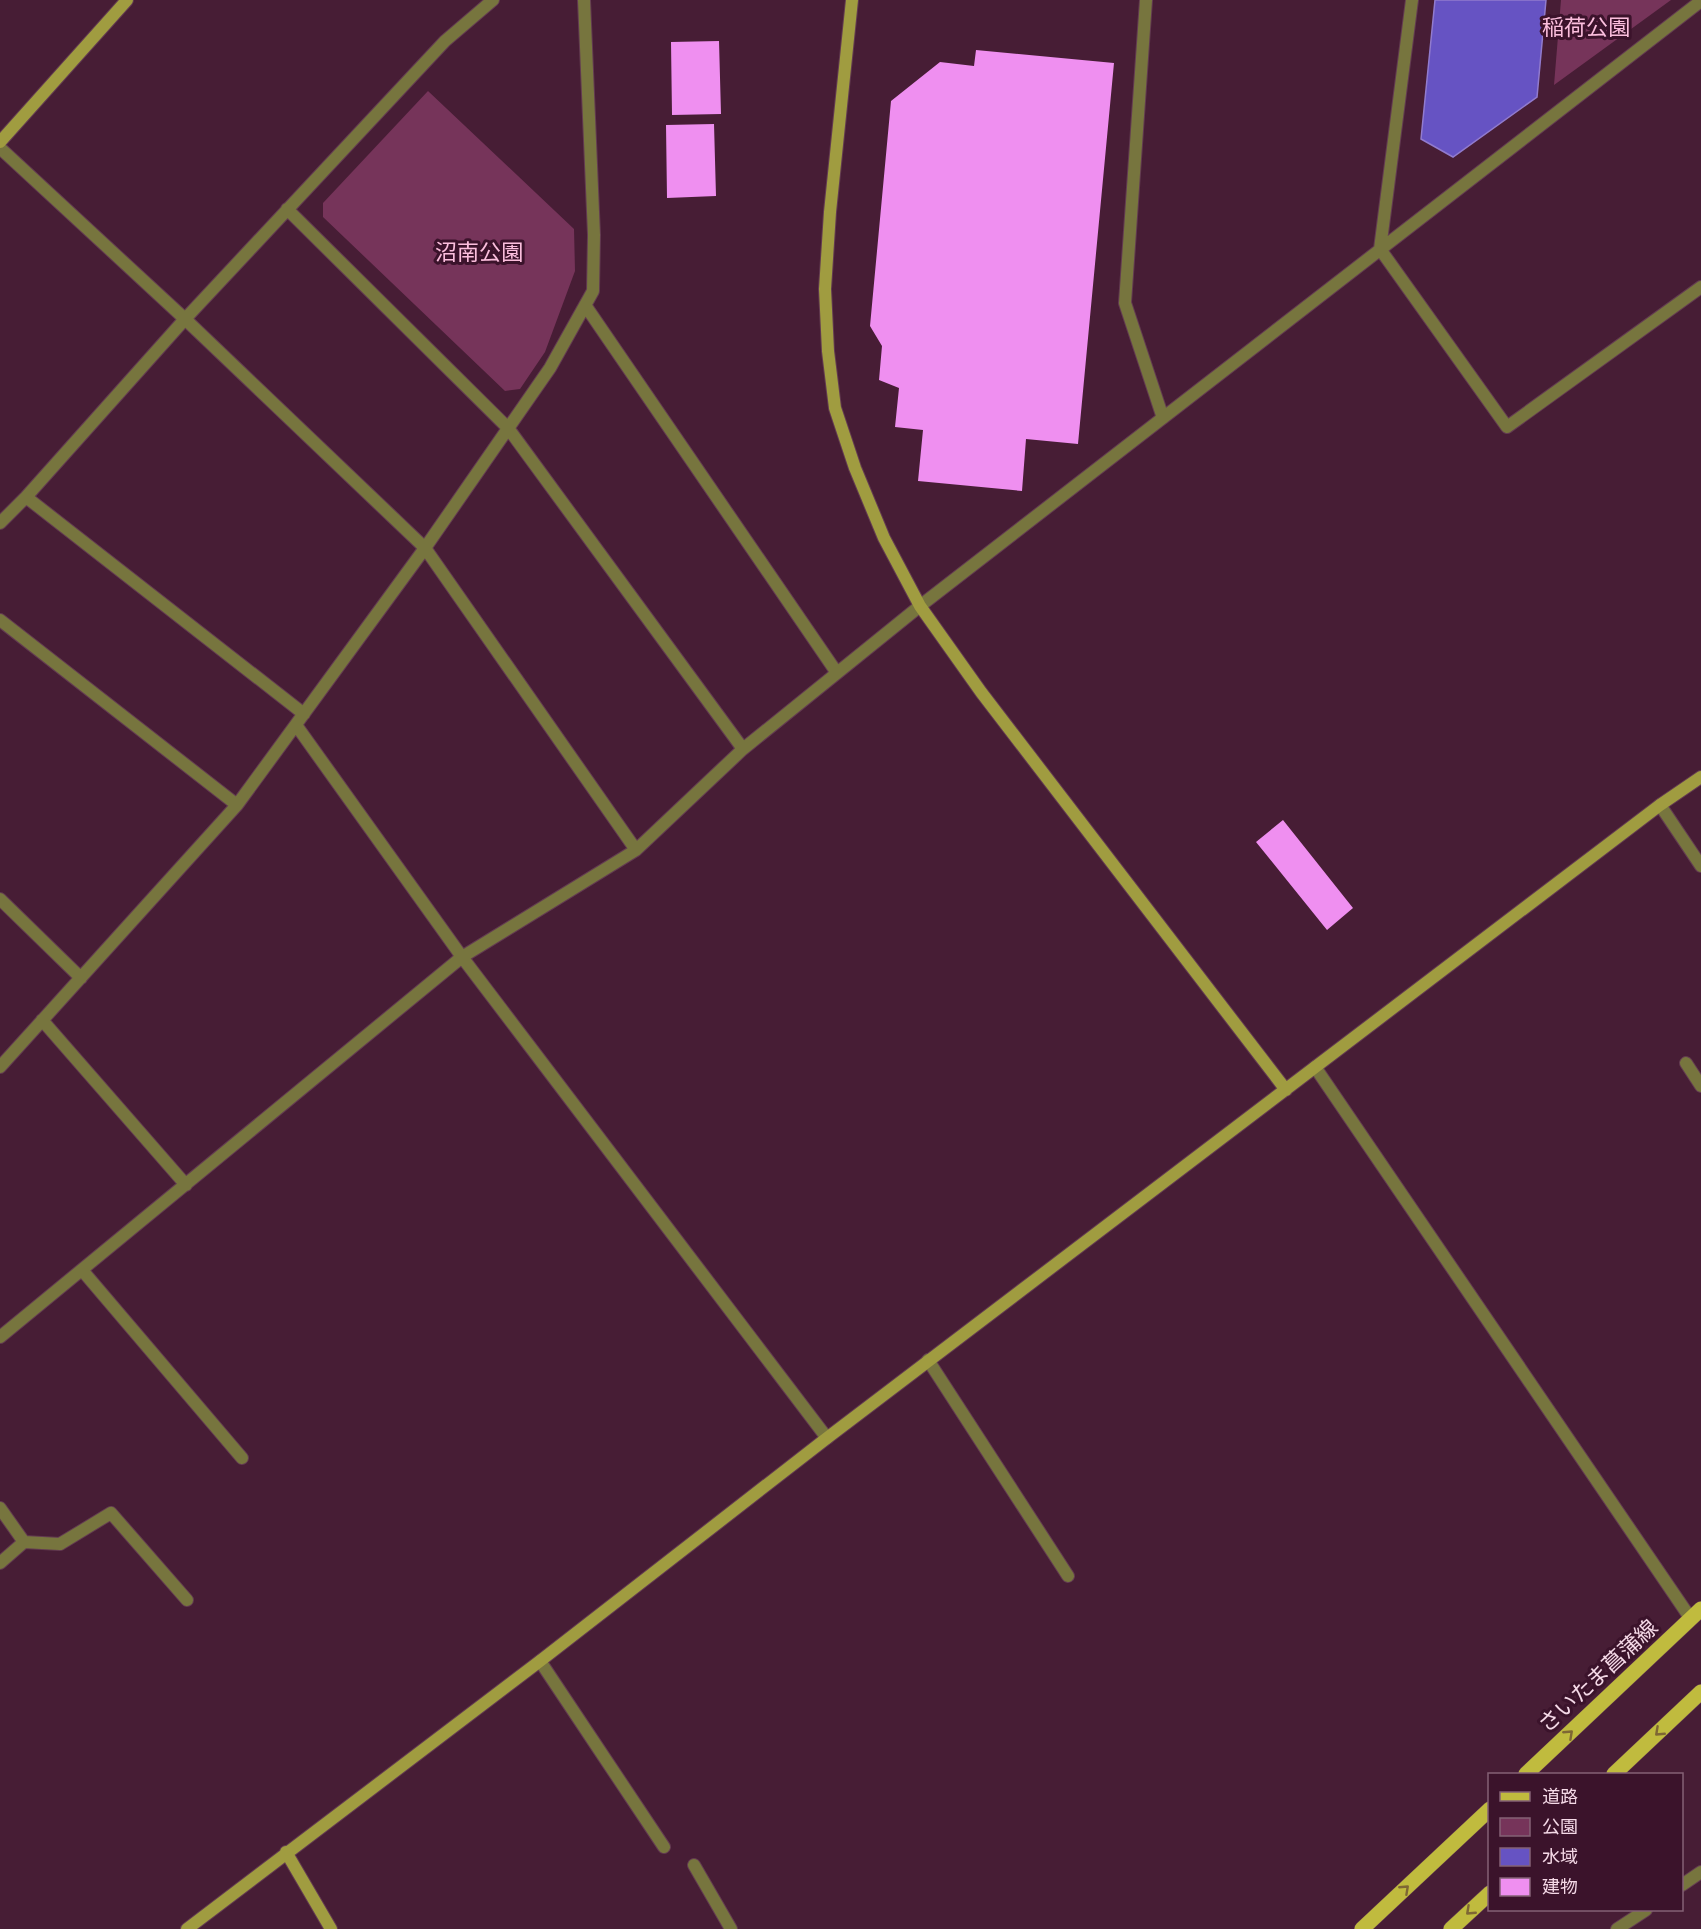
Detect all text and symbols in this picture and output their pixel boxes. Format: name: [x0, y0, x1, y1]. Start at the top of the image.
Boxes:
park label: 稲荷公園: [1542, 14, 1630, 41]
park label: 沼南公園: [435, 239, 523, 266]
street label: さいたま菖蒲線: [1533, 1614, 1663, 1738]
one-way arrow: [1655, 1725, 1666, 1736]
one-way arrow: [1561, 1731, 1572, 1742]
legend: [1488, 1773, 1683, 1911]
text: 道路: [1542, 1786, 1578, 1808]
text: 公園: [1542, 1816, 1578, 1838]
text: 水域: [1542, 1846, 1578, 1868]
text: 建物: [1542, 1876, 1578, 1898]
one-way arrow: [1398, 1885, 1409, 1896]
one-way arrow: [1467, 1904, 1477, 1915]

